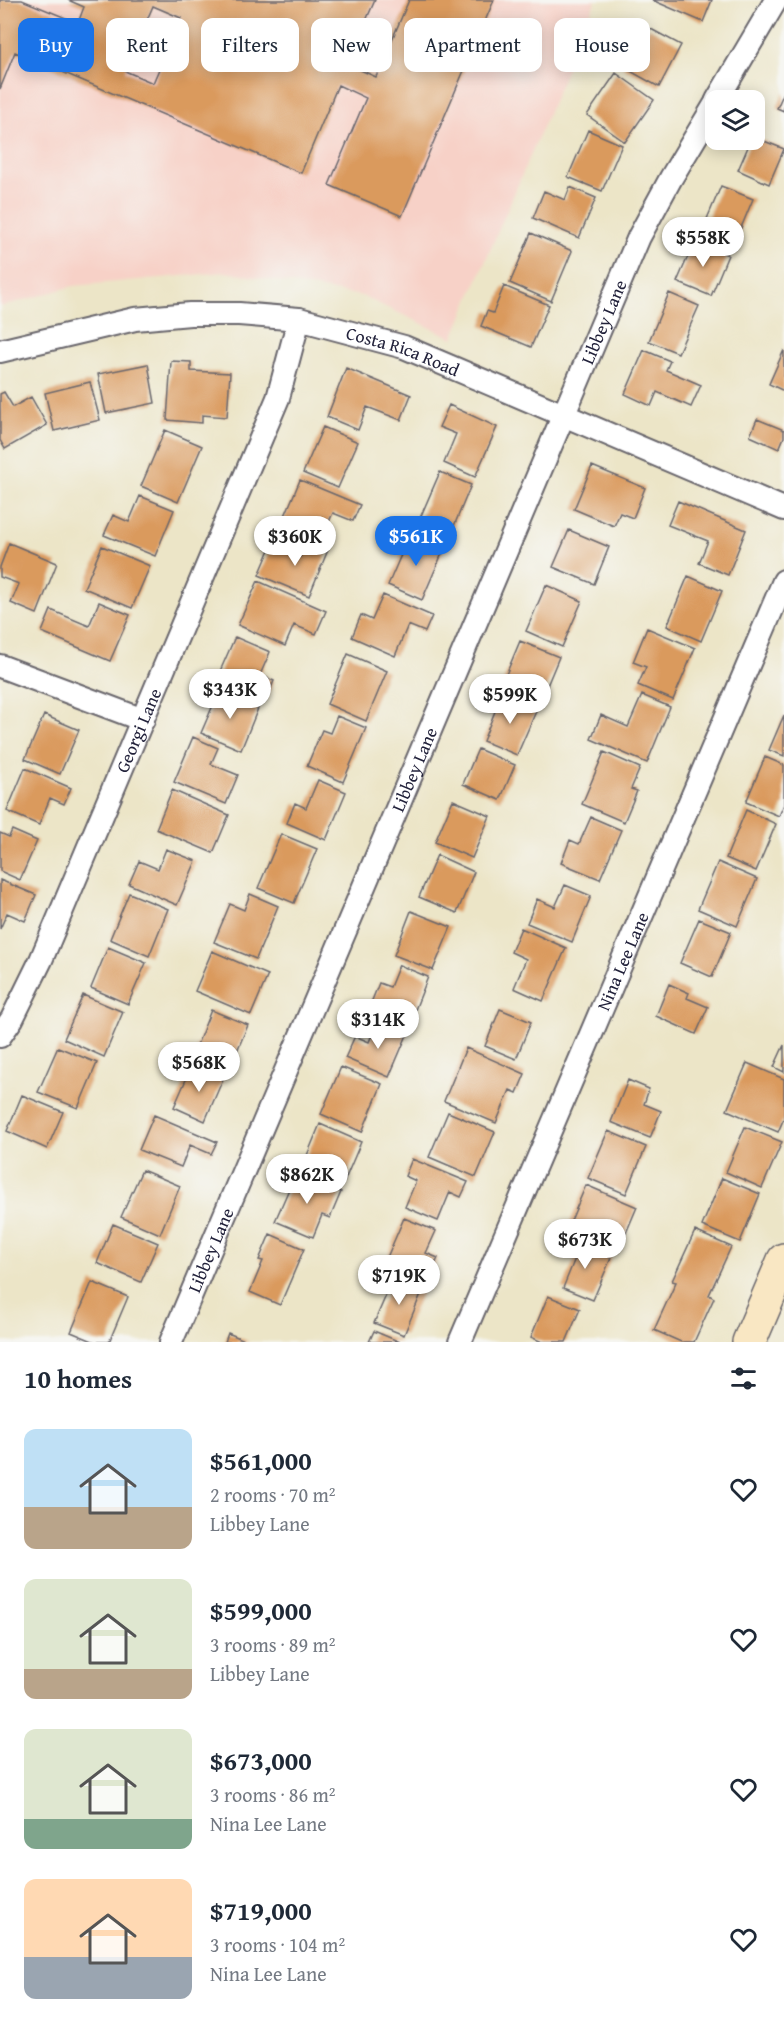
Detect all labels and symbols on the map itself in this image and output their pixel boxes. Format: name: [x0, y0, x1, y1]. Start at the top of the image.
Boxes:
pin: $558K: [661, 217, 745, 268]
street label: Libbey Lane: [573, 275, 633, 368]
street label: Costa Rica Road: [343, 319, 464, 383]
pin: $360K: [253, 516, 337, 567]
pin: $561K: [374, 516, 458, 567]
pin: $343K: [188, 669, 272, 720]
pin: $599K: [468, 674, 552, 725]
street label: Georgi Lane: [108, 684, 168, 777]
street label: Libbey Lane: [384, 723, 444, 816]
street label: Nina Lee Lane: [589, 908, 655, 1015]
pin: $314K: [336, 999, 420, 1050]
pin: $568K: [157, 1042, 241, 1093]
pin: $862K: [265, 1154, 349, 1205]
street label: Libbey Lane: [180, 1203, 240, 1297]
pin: $673K: [543, 1219, 627, 1270]
pin: $719K: [357, 1255, 441, 1306]

